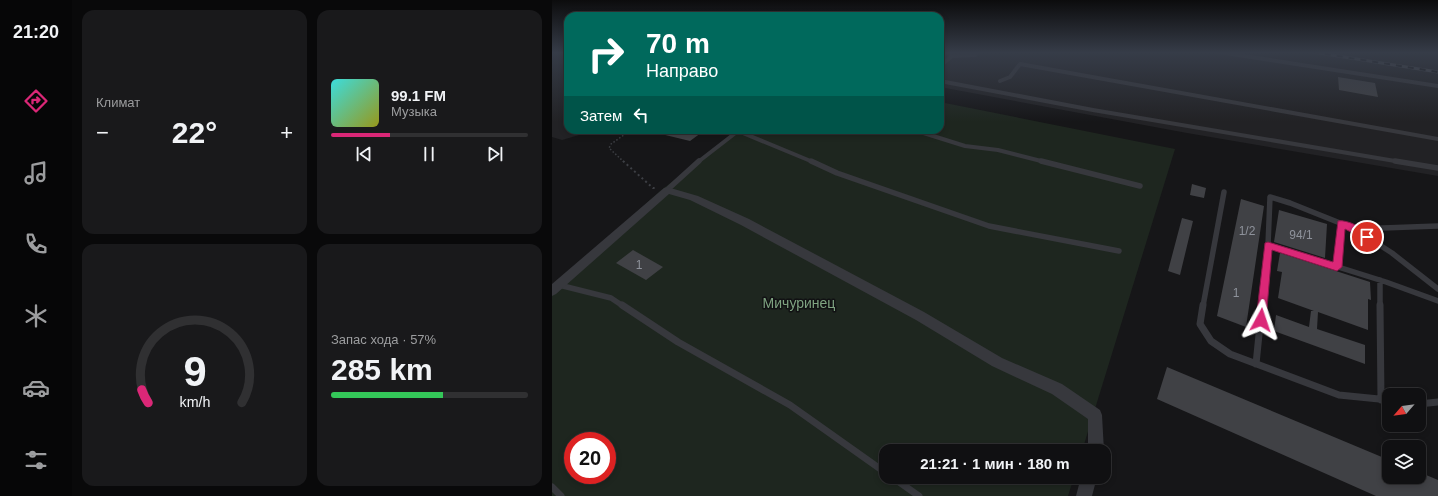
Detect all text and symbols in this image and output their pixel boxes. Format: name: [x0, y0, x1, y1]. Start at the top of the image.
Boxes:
text: 21:20: [13, 22, 59, 42]
icon: right: [580, 28, 632, 80]
text: 70 m: [646, 28, 710, 59]
text: Направо: [646, 61, 718, 81]
icon: directions: [22, 87, 50, 115]
text: 99.1 FM: [391, 87, 446, 104]
text: Климат: [96, 95, 140, 110]
text: Музыка: [391, 104, 437, 119]
icon: left: [630, 104, 652, 126]
text: Затем: [580, 107, 622, 124]
text: 22°: [172, 116, 217, 149]
text: −: [96, 120, 109, 145]
text: +: [280, 120, 293, 145]
icon: previous: [353, 143, 375, 165]
icon: pause: [418, 143, 440, 165]
icon: next: [484, 143, 506, 165]
icon: music: [22, 159, 50, 187]
pin: [1350, 220, 1384, 254]
house number: 1/2: [1239, 224, 1256, 238]
icon: arrive: [1356, 226, 1378, 248]
house number: 94/1: [1289, 228, 1313, 242]
icon: phone: [22, 230, 50, 258]
house number: 1: [636, 258, 643, 272]
house number: 1: [1233, 286, 1240, 300]
park label: Мичуринец: [763, 295, 835, 311]
position arrow: [1240, 299, 1282, 341]
icon: climate: [22, 302, 50, 330]
text: Запас хода · 57%: [331, 332, 436, 347]
text: 9: [183, 348, 206, 395]
text: 285 km: [331, 353, 433, 386]
icon: car: [22, 374, 50, 402]
north arrow: [1382, 388, 1426, 432]
map controls: [1382, 388, 1426, 484]
text: km/h: [179, 394, 210, 410]
speed limit sign: 20: [564, 432, 616, 484]
button: layers: [1382, 440, 1426, 484]
icon: filters: [22, 446, 50, 474]
text: 21:21 · 1 мин · 180 m: [920, 455, 1070, 472]

